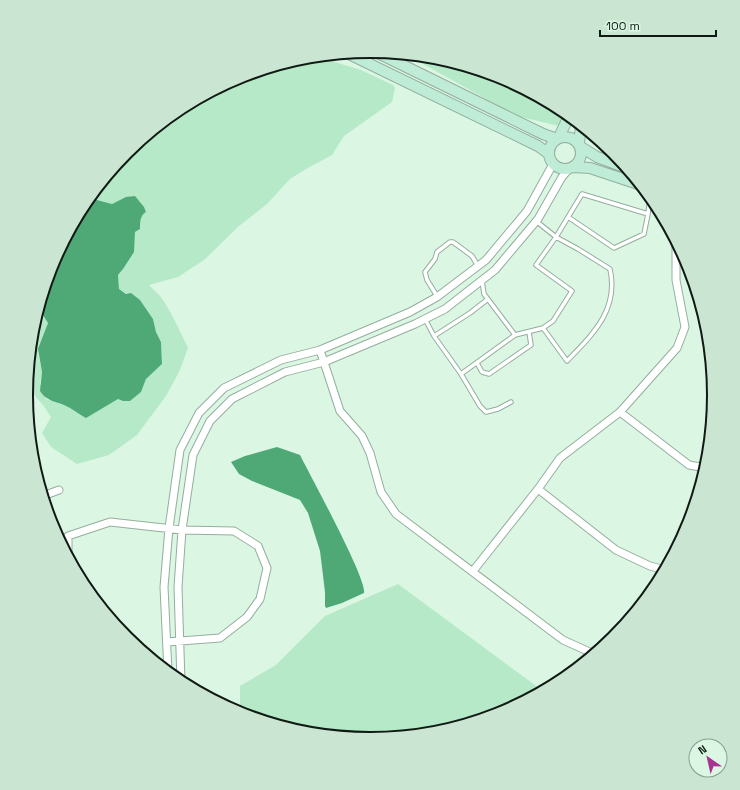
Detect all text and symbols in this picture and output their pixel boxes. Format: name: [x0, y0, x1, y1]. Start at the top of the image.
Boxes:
scale bar: [600, 12, 716, 38]
text: 100 m: [606, 18, 640, 34]
north arrow: [688, 738, 728, 778]
text: N: [695, 742, 709, 758]

